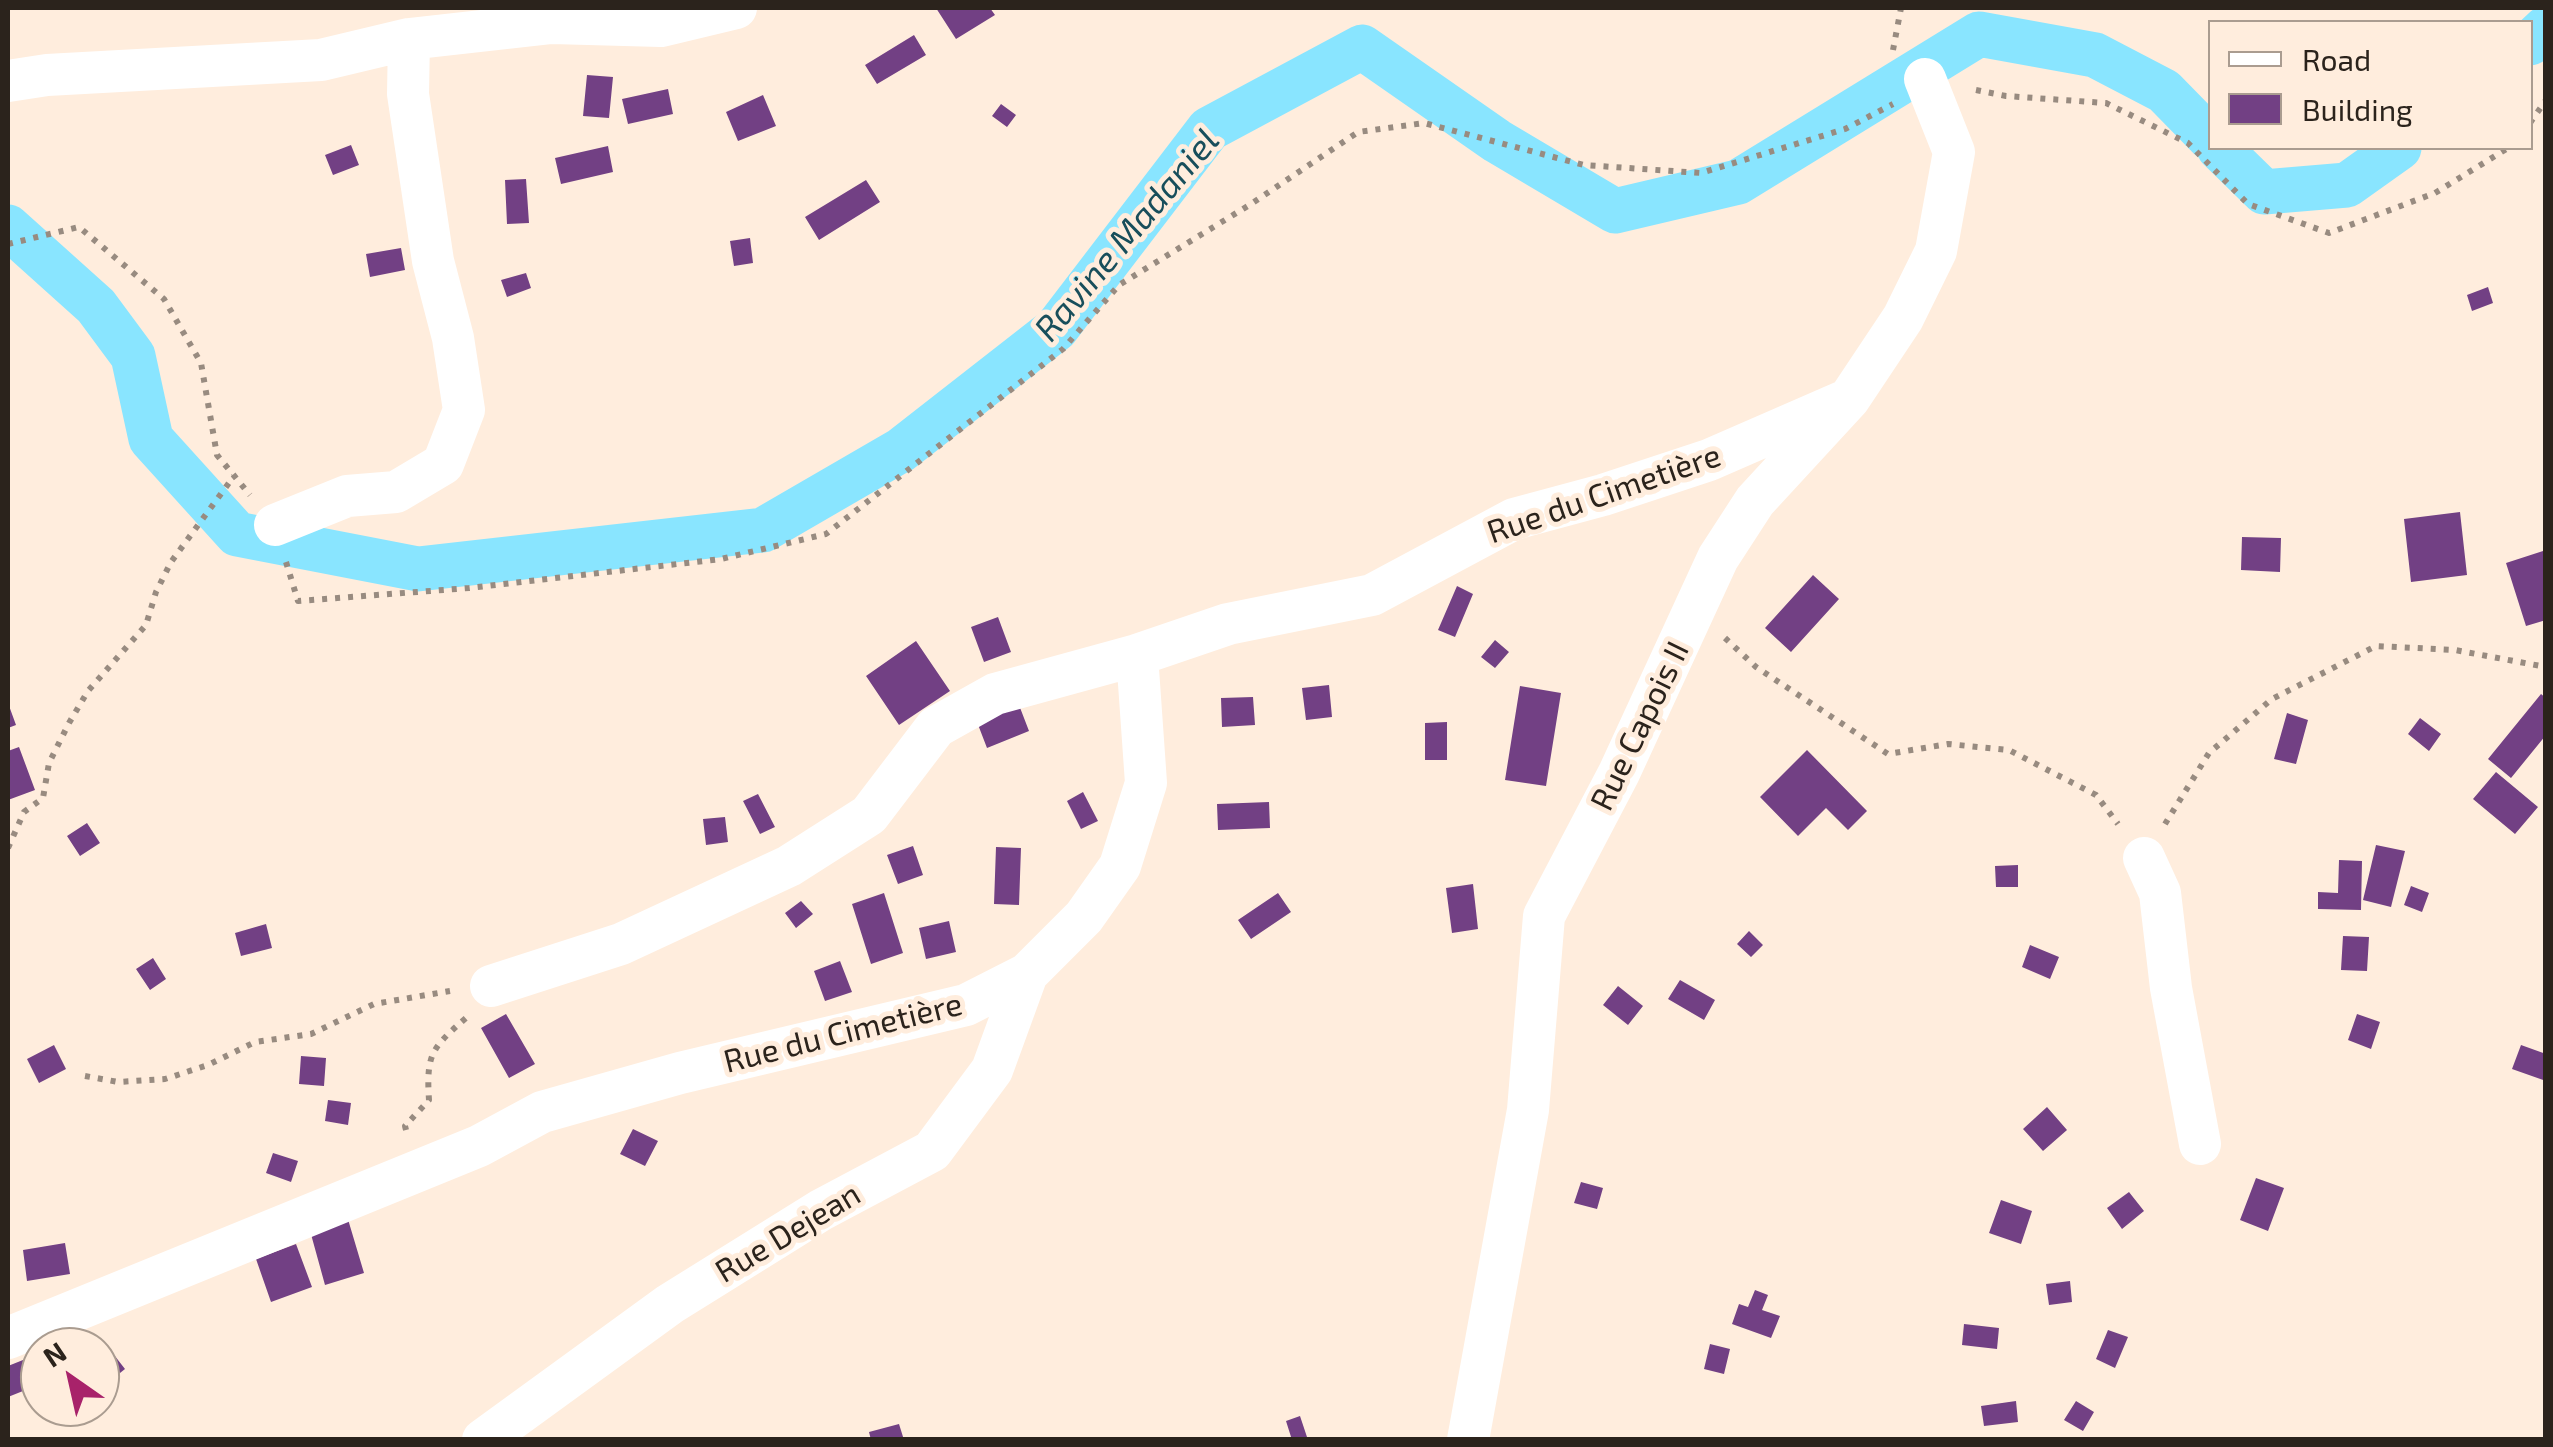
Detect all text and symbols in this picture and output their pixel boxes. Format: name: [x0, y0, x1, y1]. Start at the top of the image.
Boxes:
legend: [2208, 20, 2533, 150]
text: Road: [2302, 41, 2371, 77]
text: Building: [2302, 91, 2413, 127]
water label: Ravine Madaniel: [1026, 120, 1228, 350]
street label: Rue du Cimetière: [1482, 436, 1726, 552]
street label: Rue Capois II: [1583, 635, 1697, 817]
street label: Rue du Cimetière: [720, 985, 966, 1081]
street label: Rue Dejean: [709, 1175, 867, 1291]
north arrow: [20, 1327, 120, 1427]
text: N: [36, 1334, 72, 1374]

